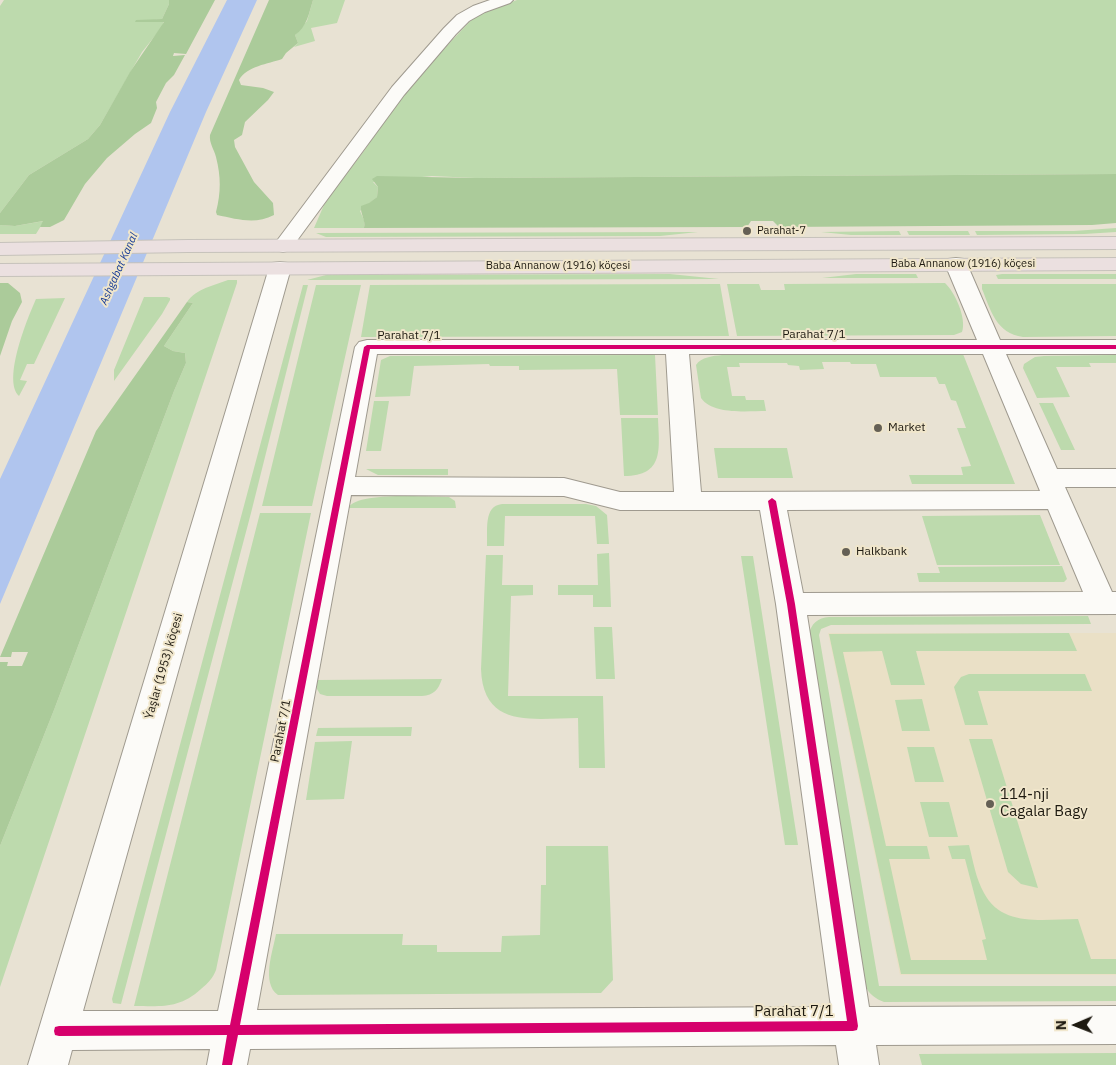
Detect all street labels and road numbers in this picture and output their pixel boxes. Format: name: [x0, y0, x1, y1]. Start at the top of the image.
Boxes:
street label: Baba Annanow (1916) köçesi: [891, 257, 1035, 271]
street label: Baba Annanow (1916) köçesi: [486, 259, 630, 273]
street label: Parahat 7/1: [782, 328, 846, 342]
street label: Parahat 7/1: [377, 329, 441, 343]
street label: Ýaşlar (1953) köçesi: [142, 611, 186, 721]
street label: Parahat 7/1: [268, 698, 294, 764]
street label: Parahat 7/1: [754, 1003, 834, 1021]

